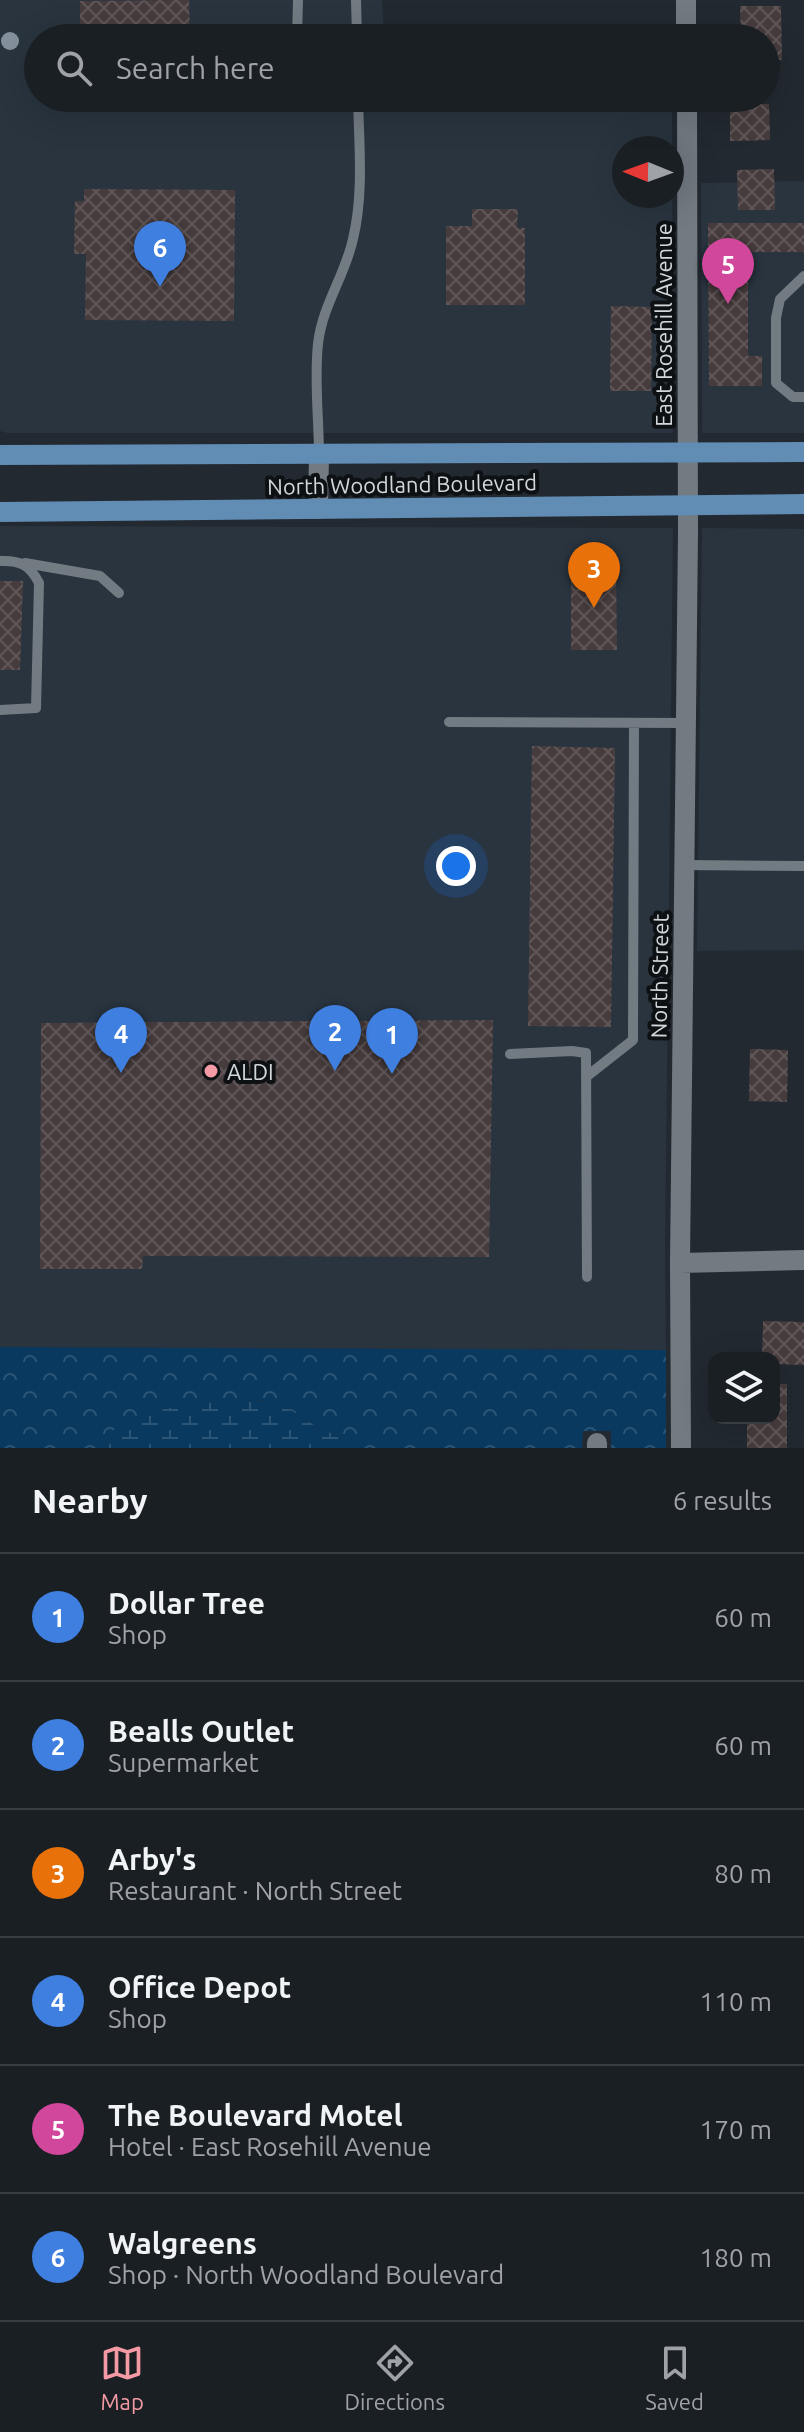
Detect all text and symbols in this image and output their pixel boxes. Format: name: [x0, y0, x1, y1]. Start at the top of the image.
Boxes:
search box: [24, 24, 780, 112]
icon: search: [52, 46, 96, 90]
text: Search here: [116, 51, 275, 85]
north arrow: [612, 136, 684, 208]
pin: 6: [134, 221, 186, 287]
street label: East Rosehill Avenue: [651, 223, 676, 427]
pin: 5: [702, 238, 754, 304]
street label: North Woodland Boulevard: [267, 469, 537, 499]
pin: 3: [568, 542, 620, 608]
your location: [436, 846, 476, 886]
street label: North Street: [645, 913, 673, 1039]
pin: 2: [309, 1005, 361, 1071]
pin: 4: [95, 1007, 147, 1073]
pin: 1: [366, 1008, 418, 1074]
place label: ALDI: [227, 1059, 274, 1084]
marker: ALDI: [202, 1062, 220, 1080]
map controls: [708, 1352, 780, 1424]
button: layers: [708, 1352, 780, 1424]
text: Nearby: [32, 1481, 147, 1519]
text: 6 results: [673, 1486, 772, 1515]
text: Dollar Tree: [108, 1586, 265, 1620]
text: 1: [51, 1603, 65, 1632]
text: 60 m: [714, 1603, 772, 1632]
text: Shop: [108, 1620, 167, 1649]
text: Bealls Outlet: [108, 1714, 294, 1748]
text: 2: [51, 1731, 65, 1760]
text: 60 m: [714, 1731, 772, 1760]
text: Supermarket: [108, 1748, 259, 1777]
text: Arby's: [108, 1842, 197, 1876]
text: 3: [51, 1859, 65, 1888]
text: 80 m: [714, 1859, 772, 1888]
text: Restaurant · North Street: [108, 1876, 402, 1905]
text: Office Depot: [108, 1970, 291, 2004]
text: 4: [51, 1987, 65, 2016]
text: 110 m: [700, 1987, 772, 2016]
text: Shop: [108, 2004, 167, 2033]
text: The Boulevard Motel: [108, 2098, 403, 2132]
text: 5: [51, 2115, 65, 2144]
text: 170 m: [700, 2115, 772, 2144]
text: Hotel · East Rosehill Avenue: [108, 2132, 432, 2161]
text: Walgreens: [108, 2226, 257, 2260]
text: 6: [51, 2243, 65, 2272]
text: 180 m: [700, 2243, 772, 2272]
text: Shop · North Woodland Boulevard: [108, 2260, 504, 2289]
tab: Map: [100, 2341, 144, 2414]
tab: Directions: [344, 2341, 445, 2414]
tab: Saved: [645, 2341, 704, 2414]

